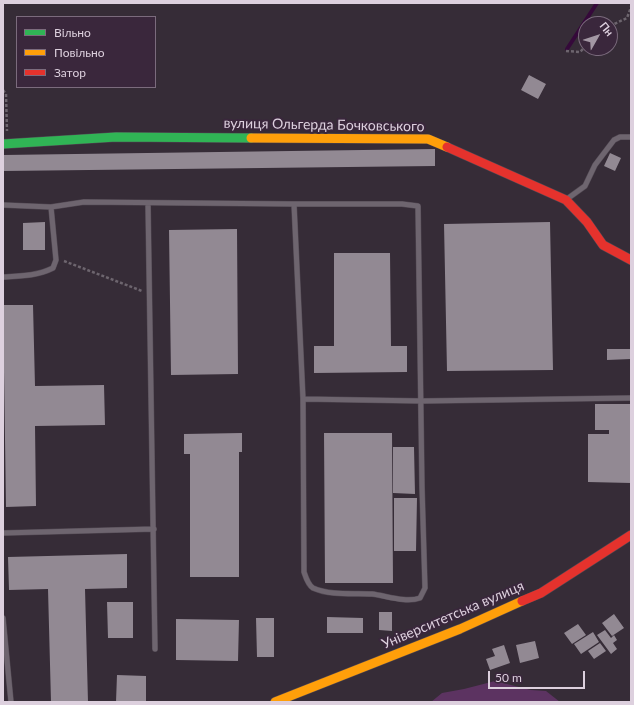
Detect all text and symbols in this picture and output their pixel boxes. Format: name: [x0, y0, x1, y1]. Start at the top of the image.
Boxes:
legend: [16, 16, 156, 88]
north arrow: [578, 16, 618, 56]
text: Пн: [597, 19, 617, 38]
text: Вільно: [54, 25, 91, 40]
text: Повільно: [54, 45, 105, 60]
text: Затор: [54, 65, 86, 80]
street label: вулиця Ольгерда Бочковського: [223, 115, 425, 135]
street label: Університетська вулиця: [379, 577, 527, 653]
scale bar: [490, 663, 587, 689]
text: 50 m: [495, 670, 522, 685]

